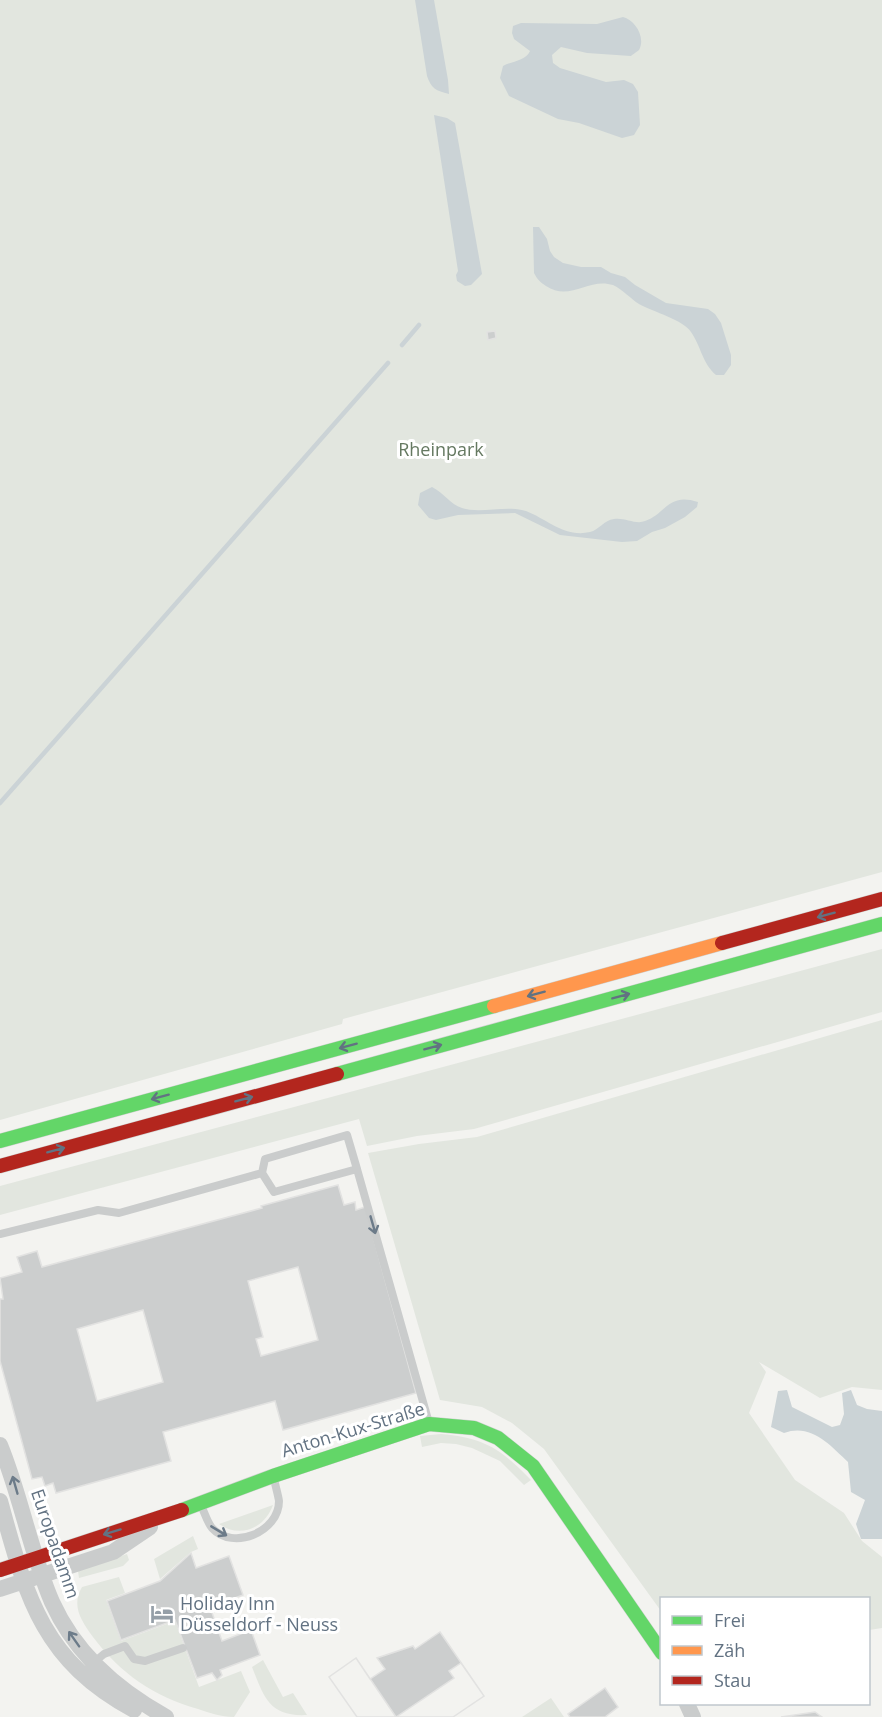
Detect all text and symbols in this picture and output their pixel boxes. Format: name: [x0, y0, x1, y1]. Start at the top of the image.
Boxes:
park label: Rheinpark: [398, 437, 484, 461]
one-way arrow: [816, 910, 835, 921]
one-way arrow: [527, 989, 546, 1000]
one-way arrow: [611, 989, 630, 1001]
one-way arrow: [339, 1040, 358, 1052]
one-way arrow: [423, 1041, 442, 1052]
one-way arrow: [151, 1092, 170, 1103]
one-way arrow: [235, 1093, 254, 1104]
one-way arrow: [47, 1144, 66, 1156]
one-way arrow: [368, 1215, 379, 1234]
street label: Anton-Kux-Straße: [278, 1396, 427, 1462]
one-way arrow: [9, 1476, 20, 1495]
street label: Europadamm: [26, 1486, 86, 1602]
one-way arrow: [211, 1525, 228, 1537]
one-way arrow: [103, 1527, 122, 1538]
place label: Holiday Inn Düsseldorf - Neuss: [180, 1591, 338, 1636]
legend: [660, 1597, 870, 1705]
hotel icon: Holiday Inn Düsseldorf - Neuss: [149, 1601, 175, 1627]
text: Frei: [714, 1608, 745, 1632]
one-way arrow: [68, 1632, 80, 1648]
text: Zäh: [714, 1638, 745, 1662]
text: Stau: [714, 1668, 751, 1692]

